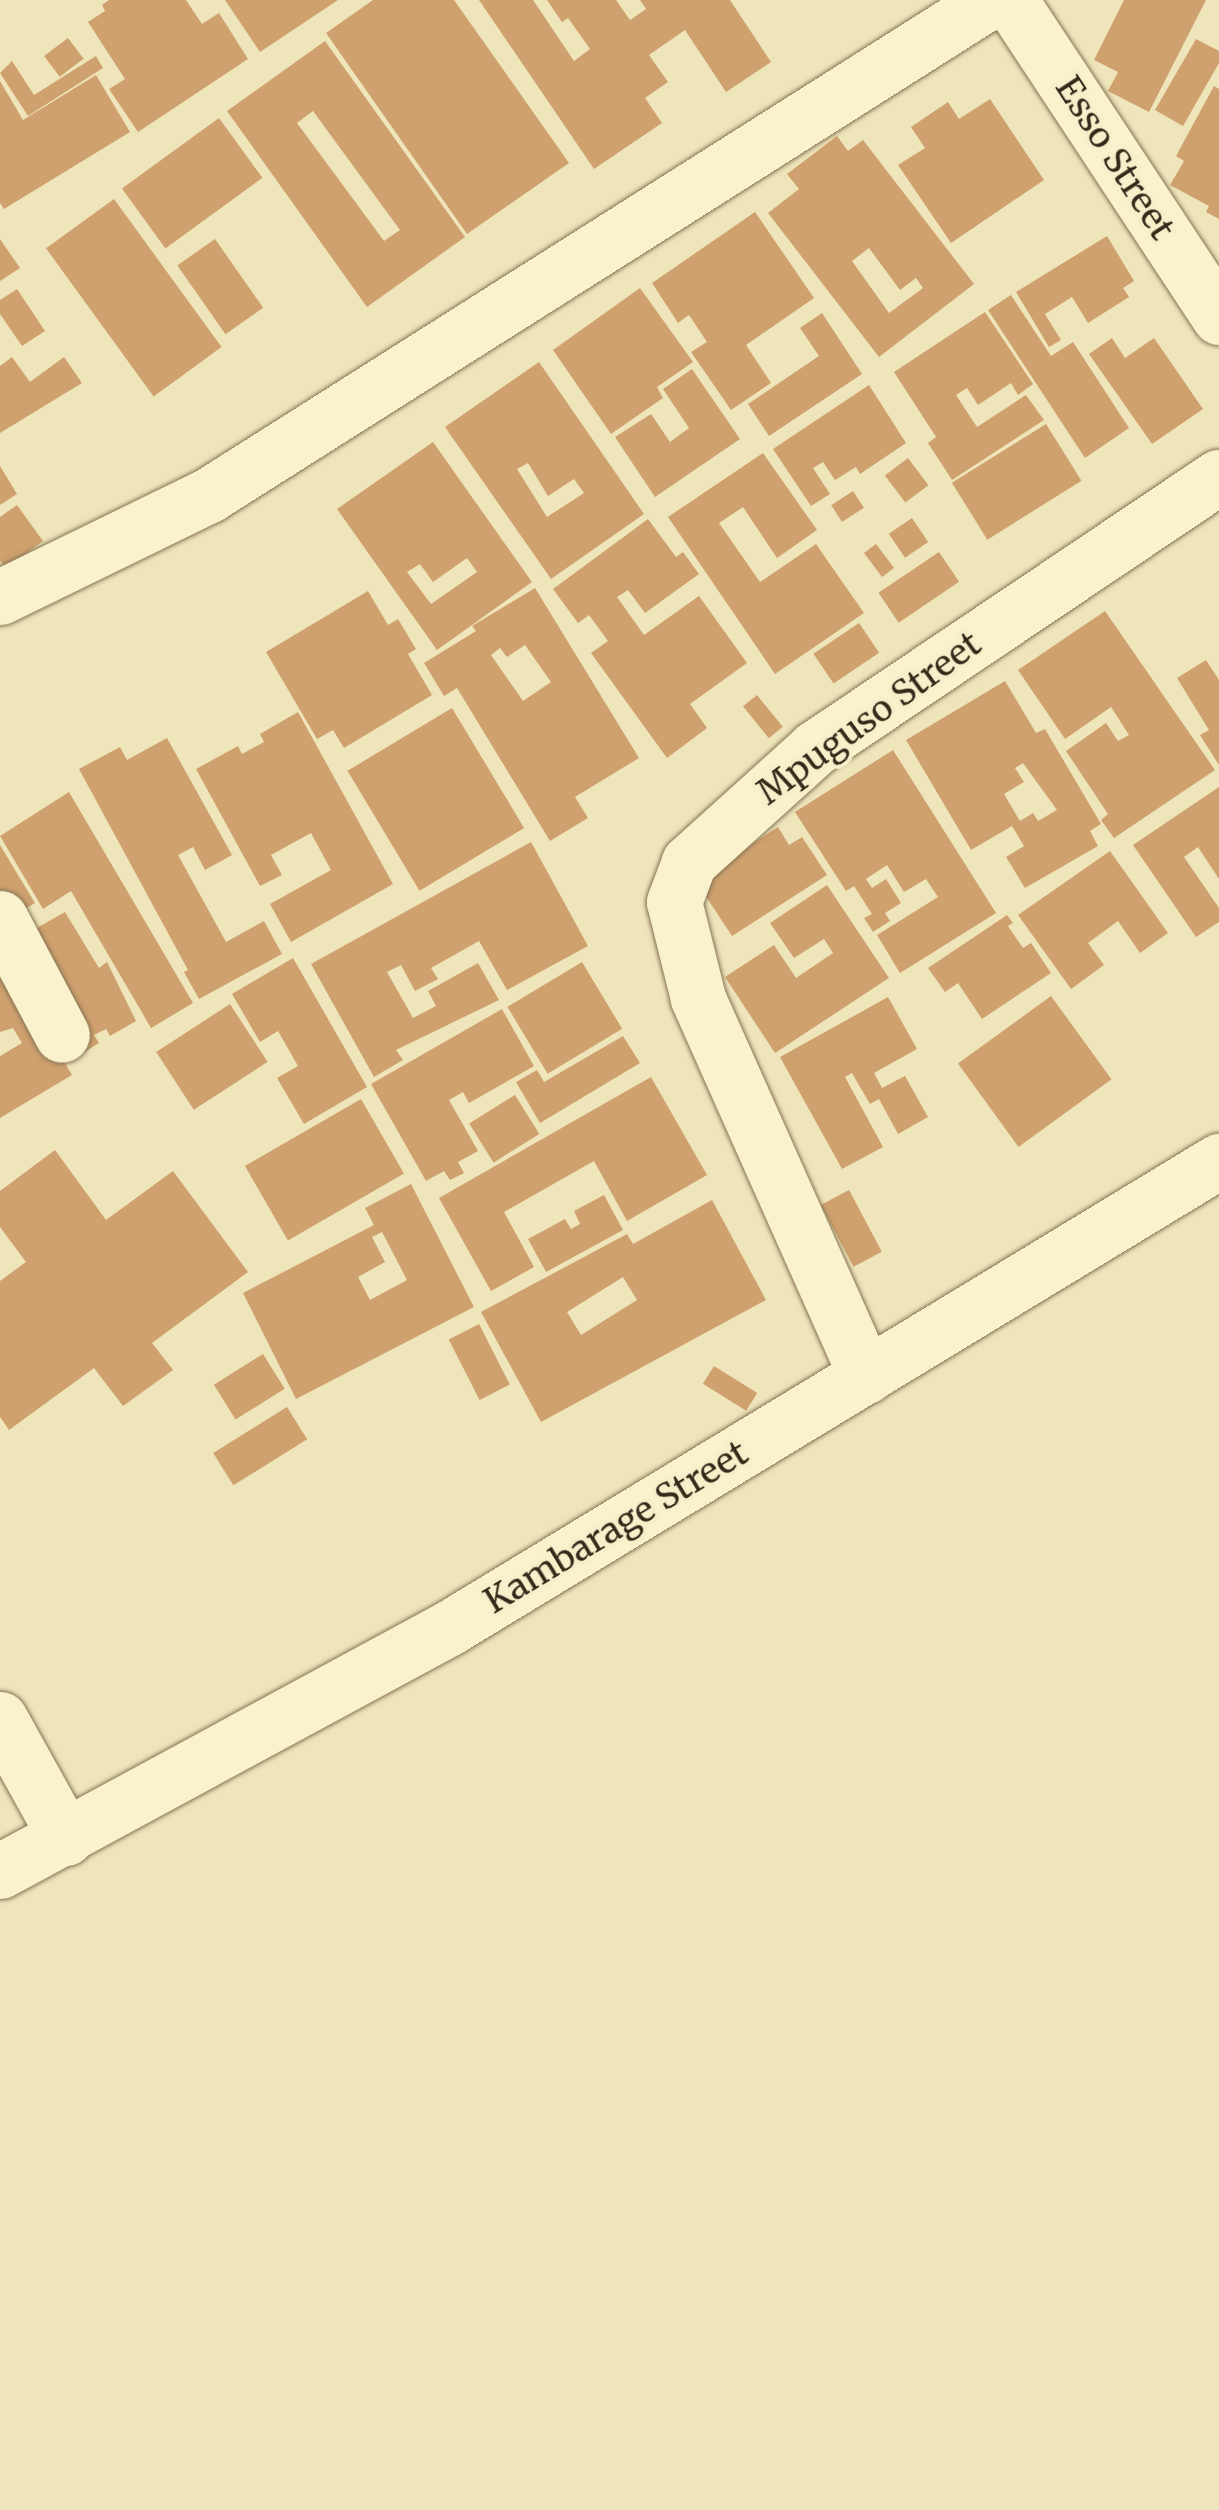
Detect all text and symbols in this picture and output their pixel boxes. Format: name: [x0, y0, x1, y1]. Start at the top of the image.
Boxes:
street label: Esso Street: [1047, 69, 1183, 247]
street label: Mpuguso Street: [749, 623, 989, 813]
street label: Kambarage Street: [477, 1432, 755, 1622]

